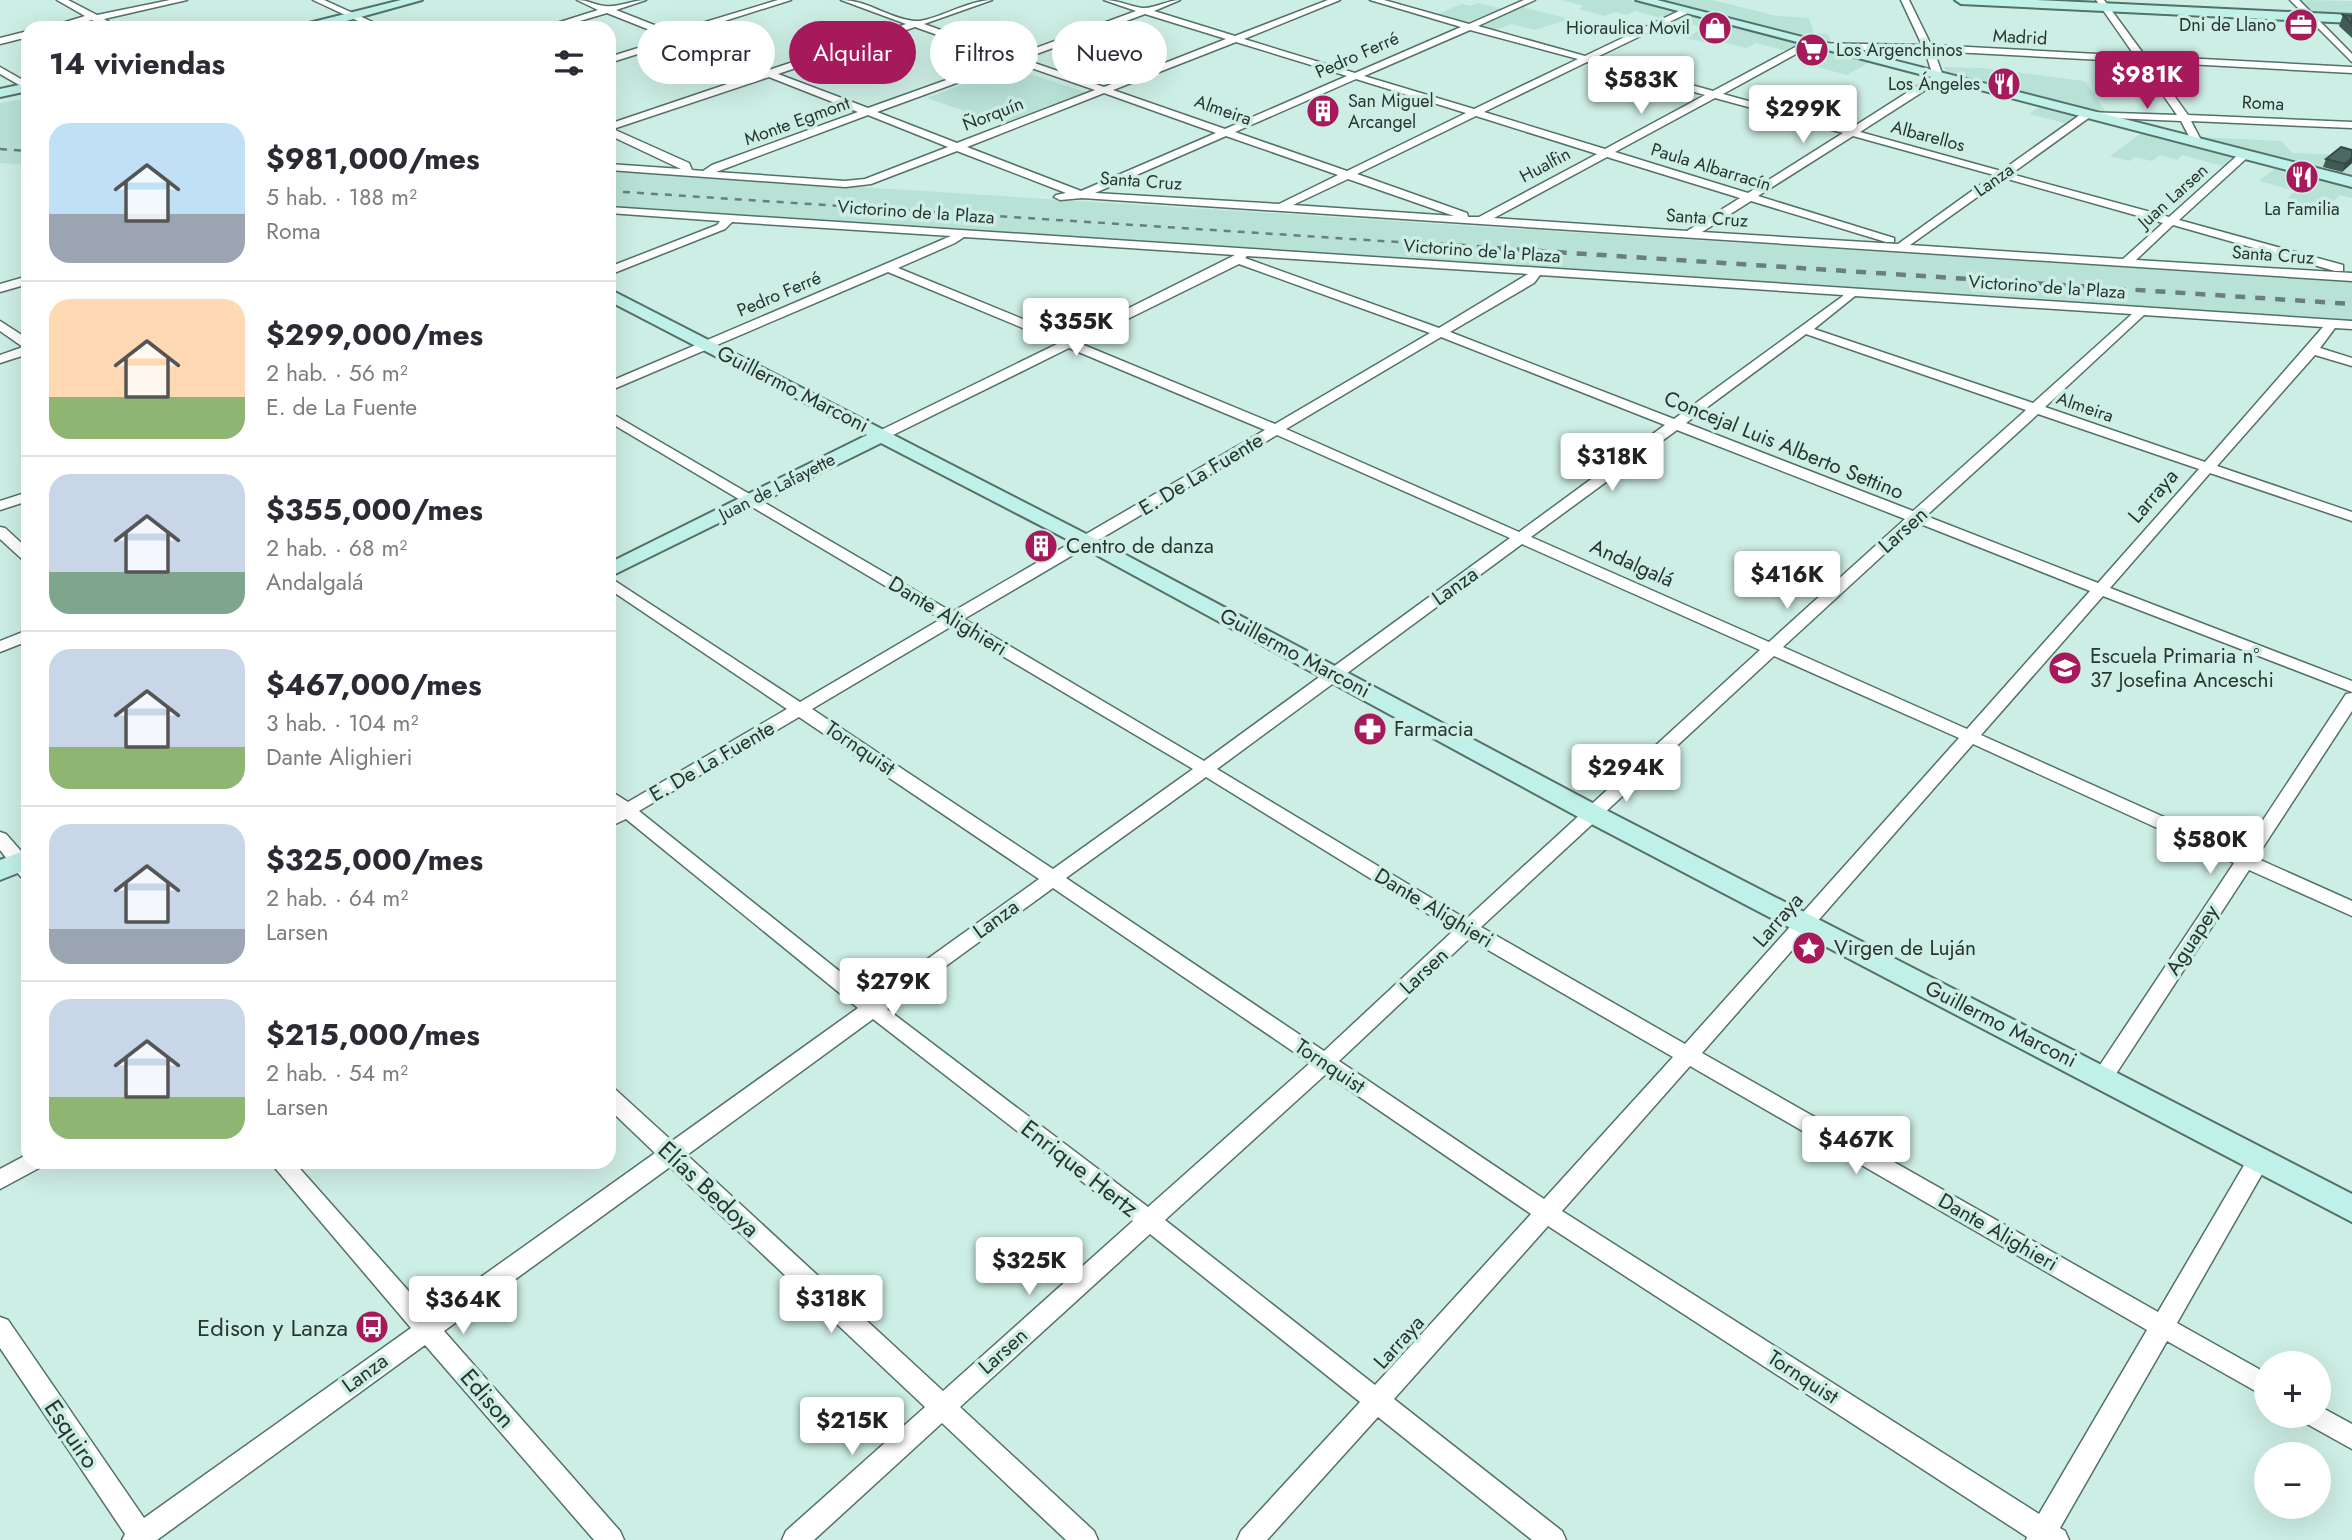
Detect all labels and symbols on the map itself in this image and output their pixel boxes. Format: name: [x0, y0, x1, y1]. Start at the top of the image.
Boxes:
office icon: Dni de Llano: [2282, 6, 2320, 44]
shop icon: Hioraulica Movil: [1696, 9, 1734, 47]
place label: Dni de Llano: [2179, 12, 2276, 38]
place label: Hioraulica Movil: [1566, 15, 1690, 41]
street label: Madrid: [1992, 23, 2048, 51]
street label: Pedro Ferré: [1311, 25, 1403, 85]
supermarket icon: Los Argenchinos: [1793, 31, 1831, 69]
place label: Los Argenchinos: [1836, 37, 1963, 63]
pin: $981K: [2098, 52, 2196, 111]
pin: $583K: [1592, 57, 1690, 116]
restaurant icon: Los Ángeles: [1985, 65, 2023, 103]
place label: Los Ángeles: [1888, 71, 1980, 97]
pin: $299K: [1754, 86, 1852, 145]
street label: Almeira: [1191, 88, 1255, 132]
place label: San Miguel Arcangel: [1348, 88, 1434, 135]
street label: Roma: [2241, 89, 2285, 117]
street label: Monte Egmont: [741, 90, 854, 152]
street label: Ñorquín: [959, 90, 1027, 138]
building icon: San Miguel Arcangel: [1304, 92, 1342, 130]
street label: Albarellos: [1888, 114, 1968, 158]
street label: Paula Albarracín: [1648, 136, 1774, 198]
street label: Hualfin: [1515, 141, 1575, 189]
street label: Lanza: [1969, 157, 2019, 203]
street label: Juan Larsen: [2131, 158, 2214, 236]
restaurant icon: La Familia: [2283, 158, 2321, 196]
street label: Santa Cruz: [1099, 165, 1184, 197]
street label: Victorino de la Plaza: [836, 194, 996, 230]
place label: La Familia: [2264, 196, 2340, 222]
street label: Santa Cruz: [1665, 202, 1750, 234]
street label: Victorino de la Plaza: [1402, 233, 1562, 269]
street label: Santa Cruz: [2231, 239, 2316, 271]
street label: Pedro Ferré: [733, 265, 825, 323]
street label: Victorino de la Plaza: [1967, 269, 2127, 305]
pin: $355K: [1027, 298, 1125, 358]
street label: Guillermo Marconi: [712, 338, 874, 440]
street label: Concejal Luis Alberto Settino: [1660, 383, 1908, 507]
street label: Almeira: [2053, 385, 2117, 429]
street label: E. De La Fuente: [1133, 425, 1269, 523]
pin: $318K: [1563, 434, 1661, 493]
street label: Juan de Lafayette: [713, 446, 840, 528]
street label: Larraya: [2121, 462, 2185, 530]
street label: Larsen: [1872, 500, 1934, 560]
building icon: Centro de danza: [1022, 527, 1060, 565]
place label: Centro de danza: [1066, 531, 1214, 561]
street label: Andalgalá: [1585, 531, 1679, 595]
pin: $416K: [1738, 552, 1836, 611]
street label: Lanza: [1426, 559, 1484, 613]
street label: Dante Alighieri: [883, 569, 1013, 663]
street label: Guillermo Marconi: [1214, 601, 1376, 705]
place label: Escuela Primaria n° 37 Josefina Anceschi: [2090, 641, 2274, 695]
school or university icon: Escuela Primaria n° 37 Josefina Anceschi: [2046, 649, 2084, 687]
pharmacy icon: Farmacia: [1351, 710, 1389, 748]
street label: E. De La Fuente: [644, 713, 780, 809]
street label: Tornquist: [819, 713, 901, 783]
place label: Farmacia: [1394, 714, 1473, 744]
pin: $294K: [1577, 744, 1675, 804]
pin: $580K: [2161, 816, 2259, 876]
street label: Dante Alighieri: [1369, 861, 1499, 955]
street label: Larraya: [1746, 886, 1810, 954]
street label: Lanza: [967, 892, 1025, 946]
street label: Aguapey: [2158, 898, 2226, 981]
place icon: Virgen de Luján: [1790, 929, 1828, 967]
place label: Virgen de Luján: [1834, 933, 1976, 963]
street label: Larsen: [1393, 941, 1455, 1001]
pin: $279K: [844, 958, 942, 1018]
street label: Guillermo Marconi: [1920, 973, 2082, 1075]
street label: Tornquist: [1289, 1031, 1371, 1101]
street label: Enrique Hertz: [1014, 1111, 1146, 1225]
pin: $467K: [1807, 1116, 1905, 1176]
street label: Elías Bedoya: [650, 1133, 768, 1245]
street label: Dante Alighieri: [1933, 1186, 2063, 1278]
pin: $325K: [980, 1238, 1078, 1297]
pin: $364K: [414, 1276, 512, 1336]
pin: $318K: [782, 1276, 880, 1335]
bus stop icon: Edison y Lanza: [353, 1308, 391, 1346]
street label: Larraya: [1367, 1308, 1431, 1376]
place label: Edison y Lanza: [197, 1310, 348, 1345]
street label: Larsen: [972, 1321, 1034, 1381]
street label: Tornquist: [1762, 1343, 1844, 1411]
street label: Lanza: [336, 1346, 394, 1400]
street label: Edison: [452, 1361, 524, 1435]
street label: Esquiro: [36, 1393, 108, 1475]
pin: $215K: [803, 1398, 901, 1457]

